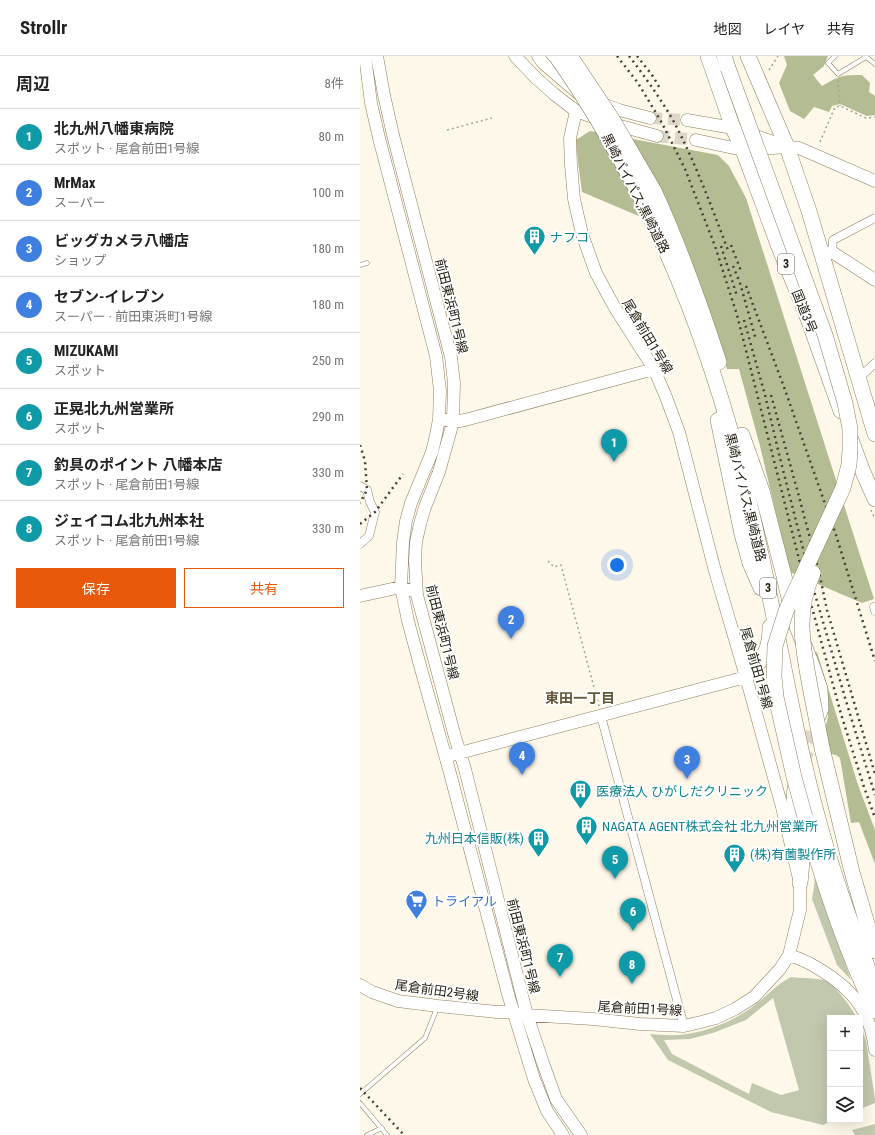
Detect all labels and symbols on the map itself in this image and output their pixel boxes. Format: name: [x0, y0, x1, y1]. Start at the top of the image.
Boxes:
street label: 黒崎バイパス;黒崎道路: [599, 131, 672, 256]
building icon: ナフコ: [521, 224, 547, 257]
place label: ナフコ: [550, 230, 589, 245]
road number: 3: [778, 254, 794, 274]
street label: 前田東浜町1号線: [432, 257, 471, 355]
street label: 国道3号: [789, 287, 820, 335]
street label: 尾倉前田1号線: [619, 296, 676, 376]
pin: 1: [601, 429, 627, 462]
street label: 黒崎バイパス;黒崎道路: [722, 431, 769, 563]
your location: [607, 555, 627, 575]
road number: 3: [760, 578, 776, 598]
street label: 前田東浜町1号線: [423, 583, 462, 681]
pin: 2: [498, 606, 524, 639]
street label: 尾倉前田1号線: [738, 625, 775, 711]
district label: 東田一丁目: [545, 690, 615, 706]
pin: 4: [509, 742, 535, 775]
pin: 3: [674, 746, 700, 779]
building icon: 医療法人 ひがしだクリニック: [567, 778, 593, 811]
place label: 医療法人 ひがしだクリニック: [596, 784, 768, 799]
building icon: NAGATA AGENT株式会社 北九州営業所: [573, 813, 599, 846]
place label: NAGATA AGENT株式会社 北九州営業所: [602, 819, 818, 834]
building icon: 九州日本信販(株): [526, 825, 552, 858]
place label: 九州日本信販(株): [425, 831, 524, 846]
building icon: (株)有薗製作所: [722, 841, 748, 874]
pin: 5: [602, 846, 628, 879]
place label: (株)有薗製作所: [750, 847, 836, 862]
supermarket icon: トライアル: [404, 888, 430, 921]
place label: トライアル: [432, 894, 497, 909]
street label: 前田東浜町1号線: [504, 897, 543, 995]
pin: 6: [620, 898, 646, 931]
pin: 7: [547, 944, 573, 977]
pin: 8: [619, 951, 645, 984]
street label: 尾倉前田2号線: [394, 977, 480, 1004]
street label: 尾倉前田1号線: [597, 999, 683, 1018]

